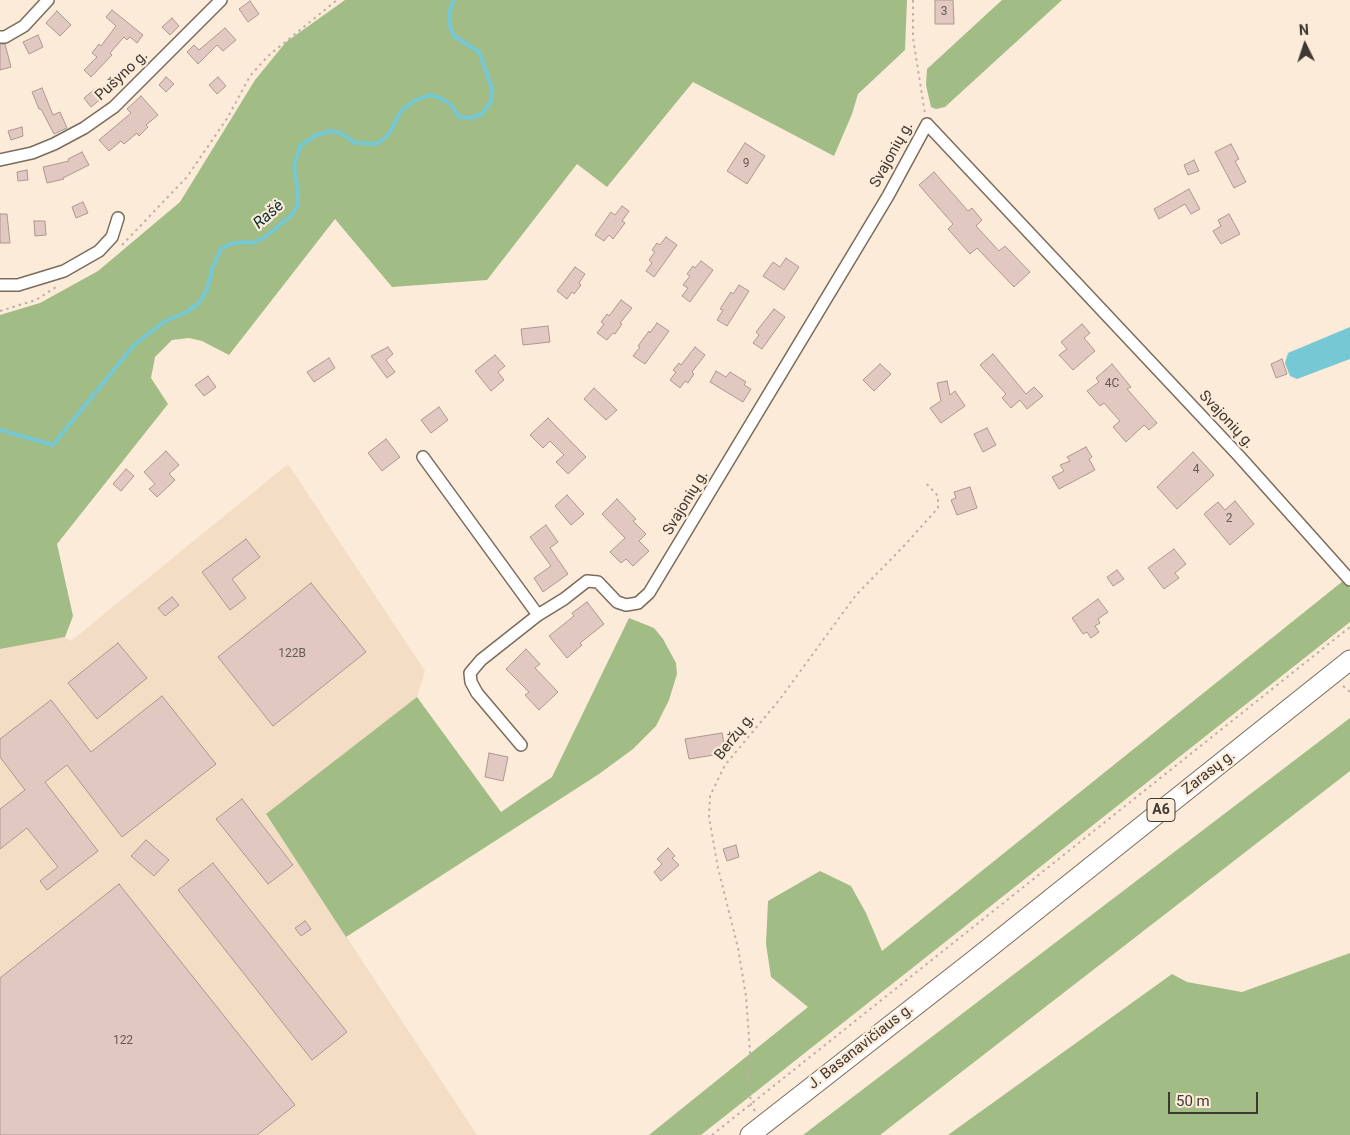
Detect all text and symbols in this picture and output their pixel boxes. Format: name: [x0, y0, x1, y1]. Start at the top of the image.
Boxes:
house number: 3: [941, 5, 947, 19]
north arrow: [1280, 20, 1330, 70]
text: N: [1298, 22, 1309, 38]
street label: Pušyno g.: [92, 47, 152, 105]
street label: Svajonių g.: [867, 119, 917, 191]
house number: 9: [743, 157, 749, 171]
water label: Rašė: [250, 197, 288, 233]
house number: 4C: [1105, 377, 1119, 391]
street label: Svajonių g.: [1195, 387, 1257, 453]
house number: 4: [1193, 463, 1199, 477]
street label: Svajonių g.: [660, 467, 712, 539]
house number: 2: [1226, 512, 1232, 526]
house number: 122B: [278, 647, 306, 661]
street label: Beržų g.: [711, 710, 759, 764]
street label: Zarasų g.: [1179, 747, 1239, 799]
road number: A6: [1147, 798, 1175, 822]
street label: J. Basanavičiaus g.: [805, 1000, 917, 1094]
house number: 122: [113, 1034, 133, 1048]
scale bar: [1170, 1082, 1260, 1114]
text: 50 m: [1176, 1092, 1210, 1110]

